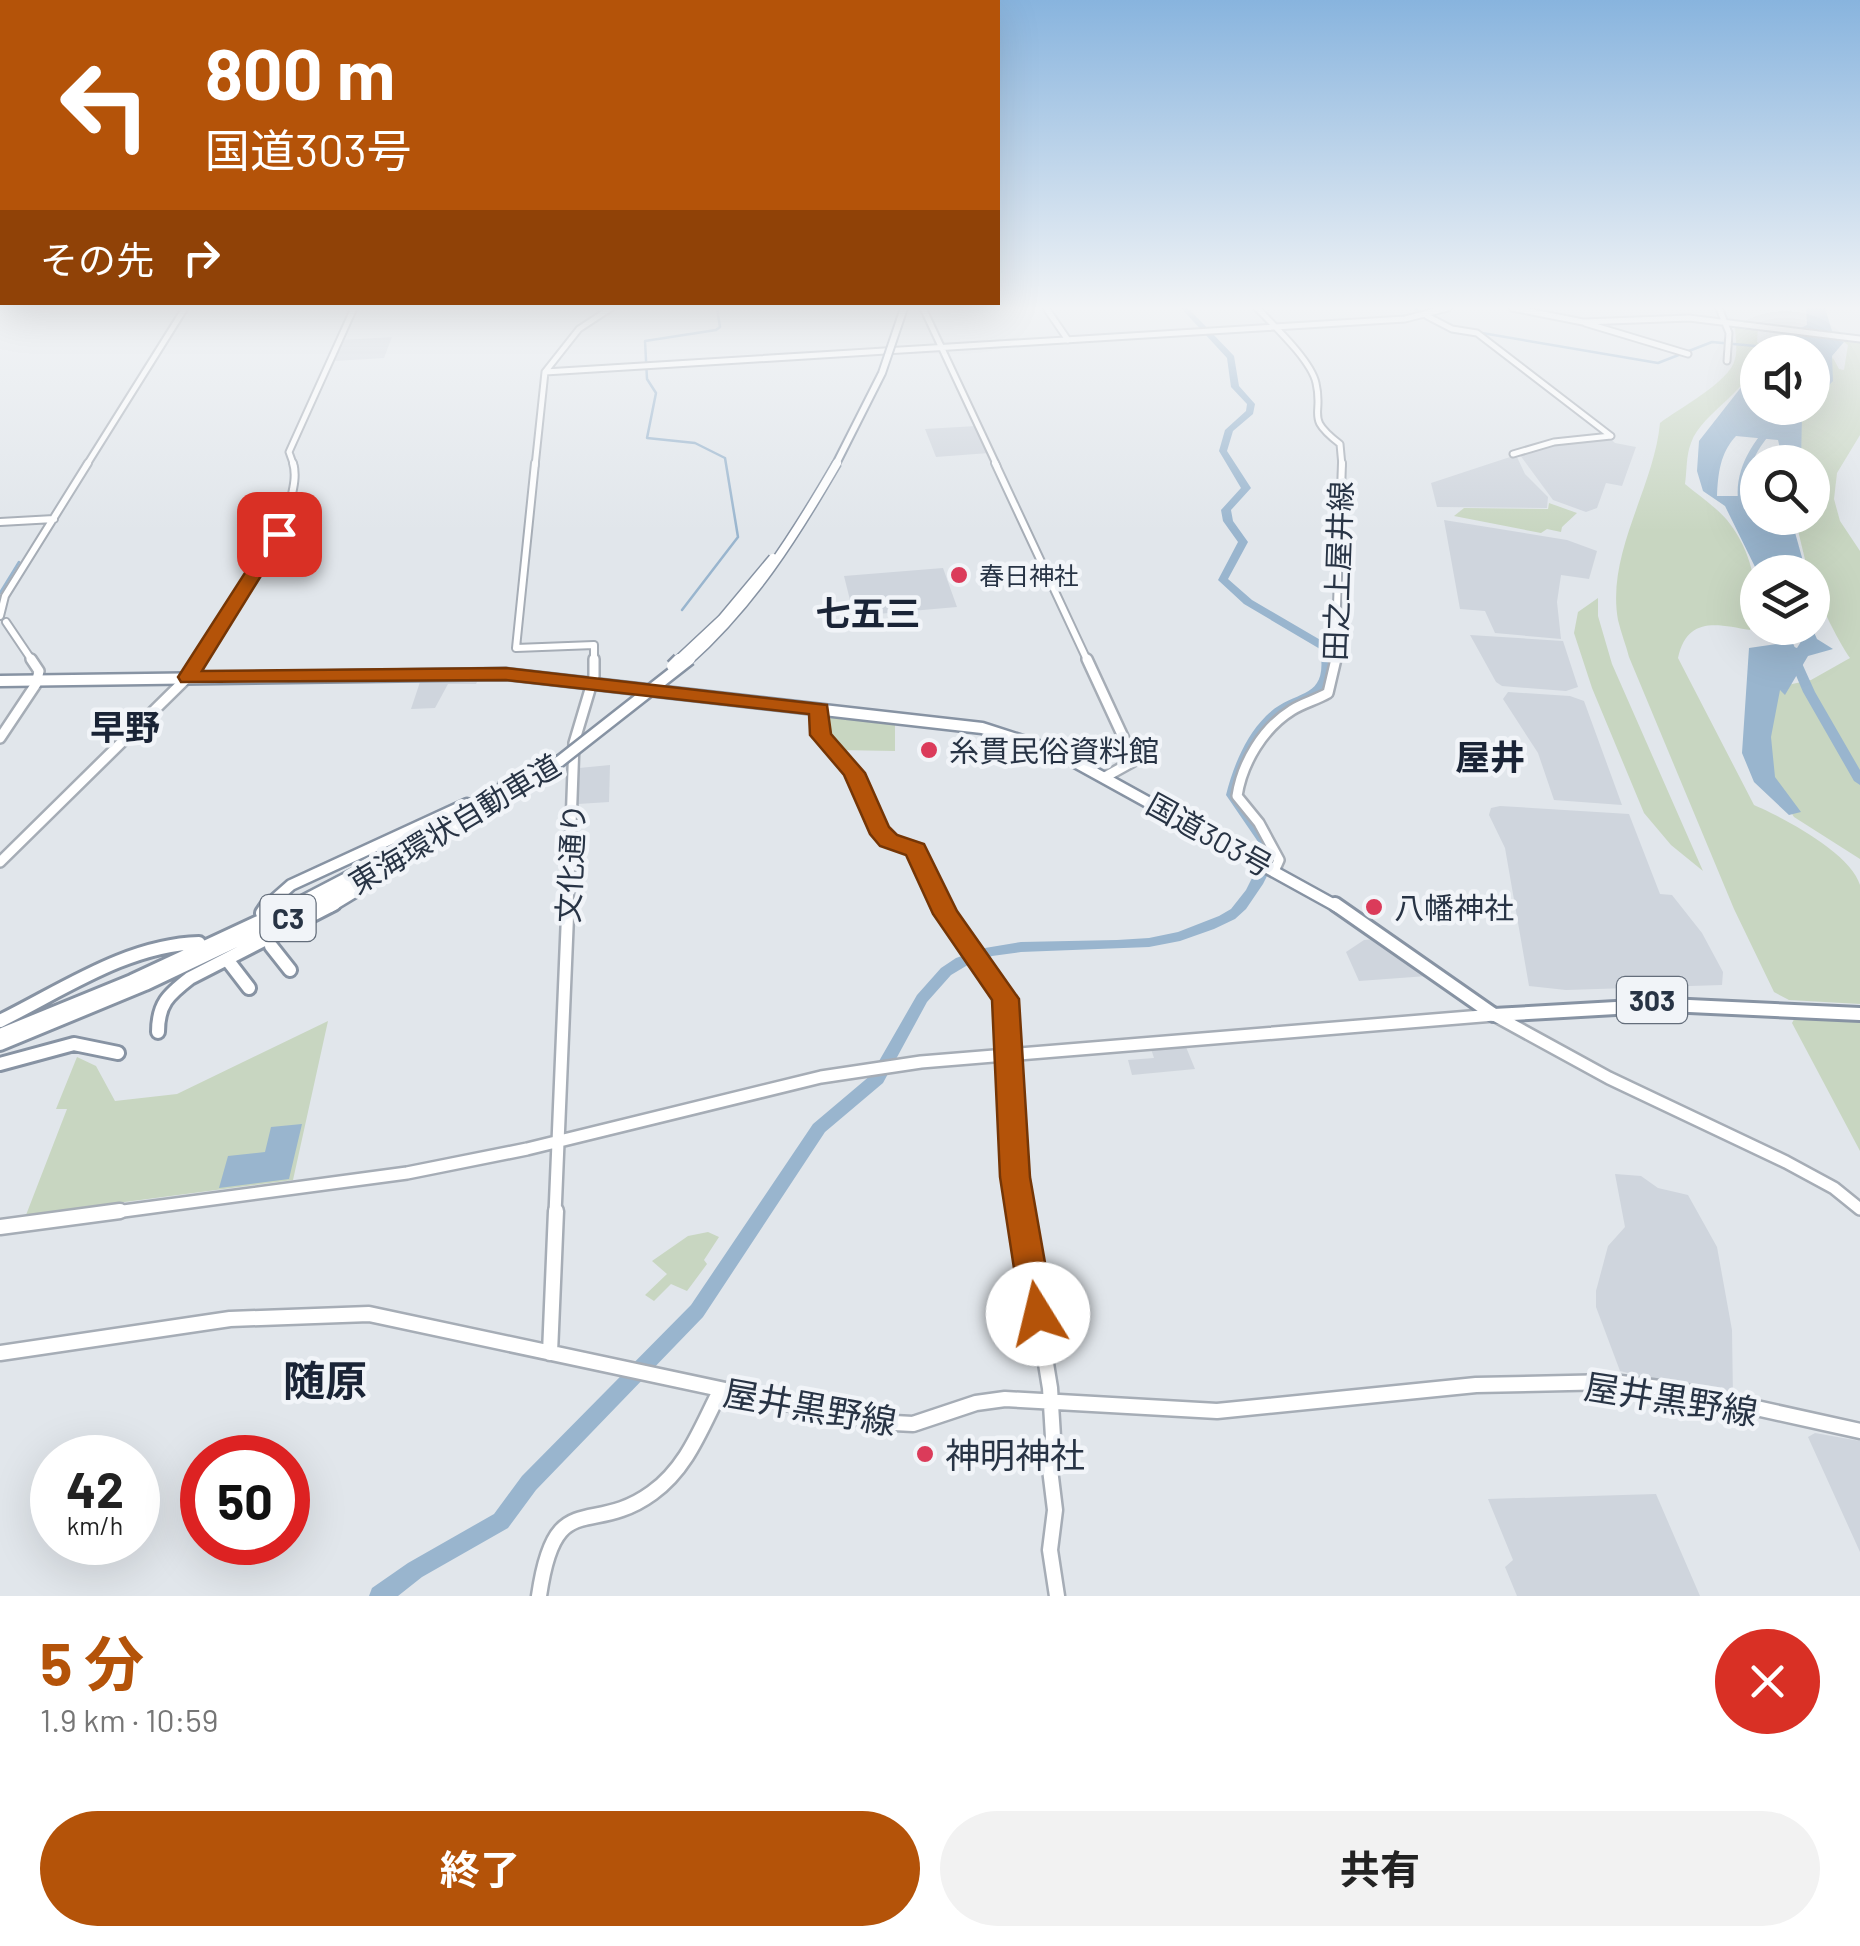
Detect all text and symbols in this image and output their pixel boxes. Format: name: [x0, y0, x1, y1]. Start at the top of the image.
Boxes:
text: 800 m: [205, 30, 395, 114]
icon: left: [40, 40, 170, 170]
text: 国道303号: [205, 122, 412, 176]
icon: right: [174, 230, 229, 285]
text: その先: [40, 236, 154, 282]
map controls: [1740, 335, 1830, 645]
button: sound: [1740, 335, 1830, 425]
button: search: [1740, 445, 1830, 535]
street label: 田之上屋井線: [1316, 480, 1358, 662]
pin: [237, 492, 322, 577]
icon: arrive: [252, 507, 307, 562]
button: layers: [1740, 555, 1830, 645]
place label: 春日神社: [979, 560, 1079, 590]
marker: 春日神社: [948, 564, 970, 586]
district label: 七五三: [815, 591, 921, 633]
district label: 早野: [90, 705, 160, 747]
place label: 糸貫民俗資料館: [949, 732, 1159, 768]
district label: 屋井: [1455, 735, 1525, 777]
marker: 糸貫民俗資料館: [918, 739, 940, 761]
street label: 東海環状自動車道: [342, 746, 566, 900]
street label: 国道303号: [1141, 785, 1279, 883]
street label: 文化通り: [549, 802, 591, 924]
place label: 八幡神社: [1394, 889, 1514, 925]
road number: C3: [260, 895, 316, 941]
marker: 八幡神社: [1363, 896, 1385, 918]
road number: 303: [1617, 977, 1687, 1023]
position arrow: [986, 1262, 1090, 1366]
district label: 随原: [283, 1354, 367, 1404]
street label: 屋井黒野線: [1581, 1364, 1761, 1432]
street label: 屋井黒野線: [720, 1370, 900, 1442]
place label: 神明神社: [945, 1433, 1085, 1475]
speed limit sign: 50: [180, 1435, 310, 1565]
marker: 神明神社: [914, 1443, 936, 1465]
text: 42: [66, 1458, 124, 1518]
text: km/h: [67, 1510, 123, 1540]
text: 5 分: [40, 1626, 144, 1698]
button: close: [1715, 1629, 1820, 1734]
text: 1.9 km · 10:59: [40, 1700, 218, 1738]
button: 終了: [40, 1811, 920, 1926]
button: 共有: [940, 1811, 1820, 1926]

